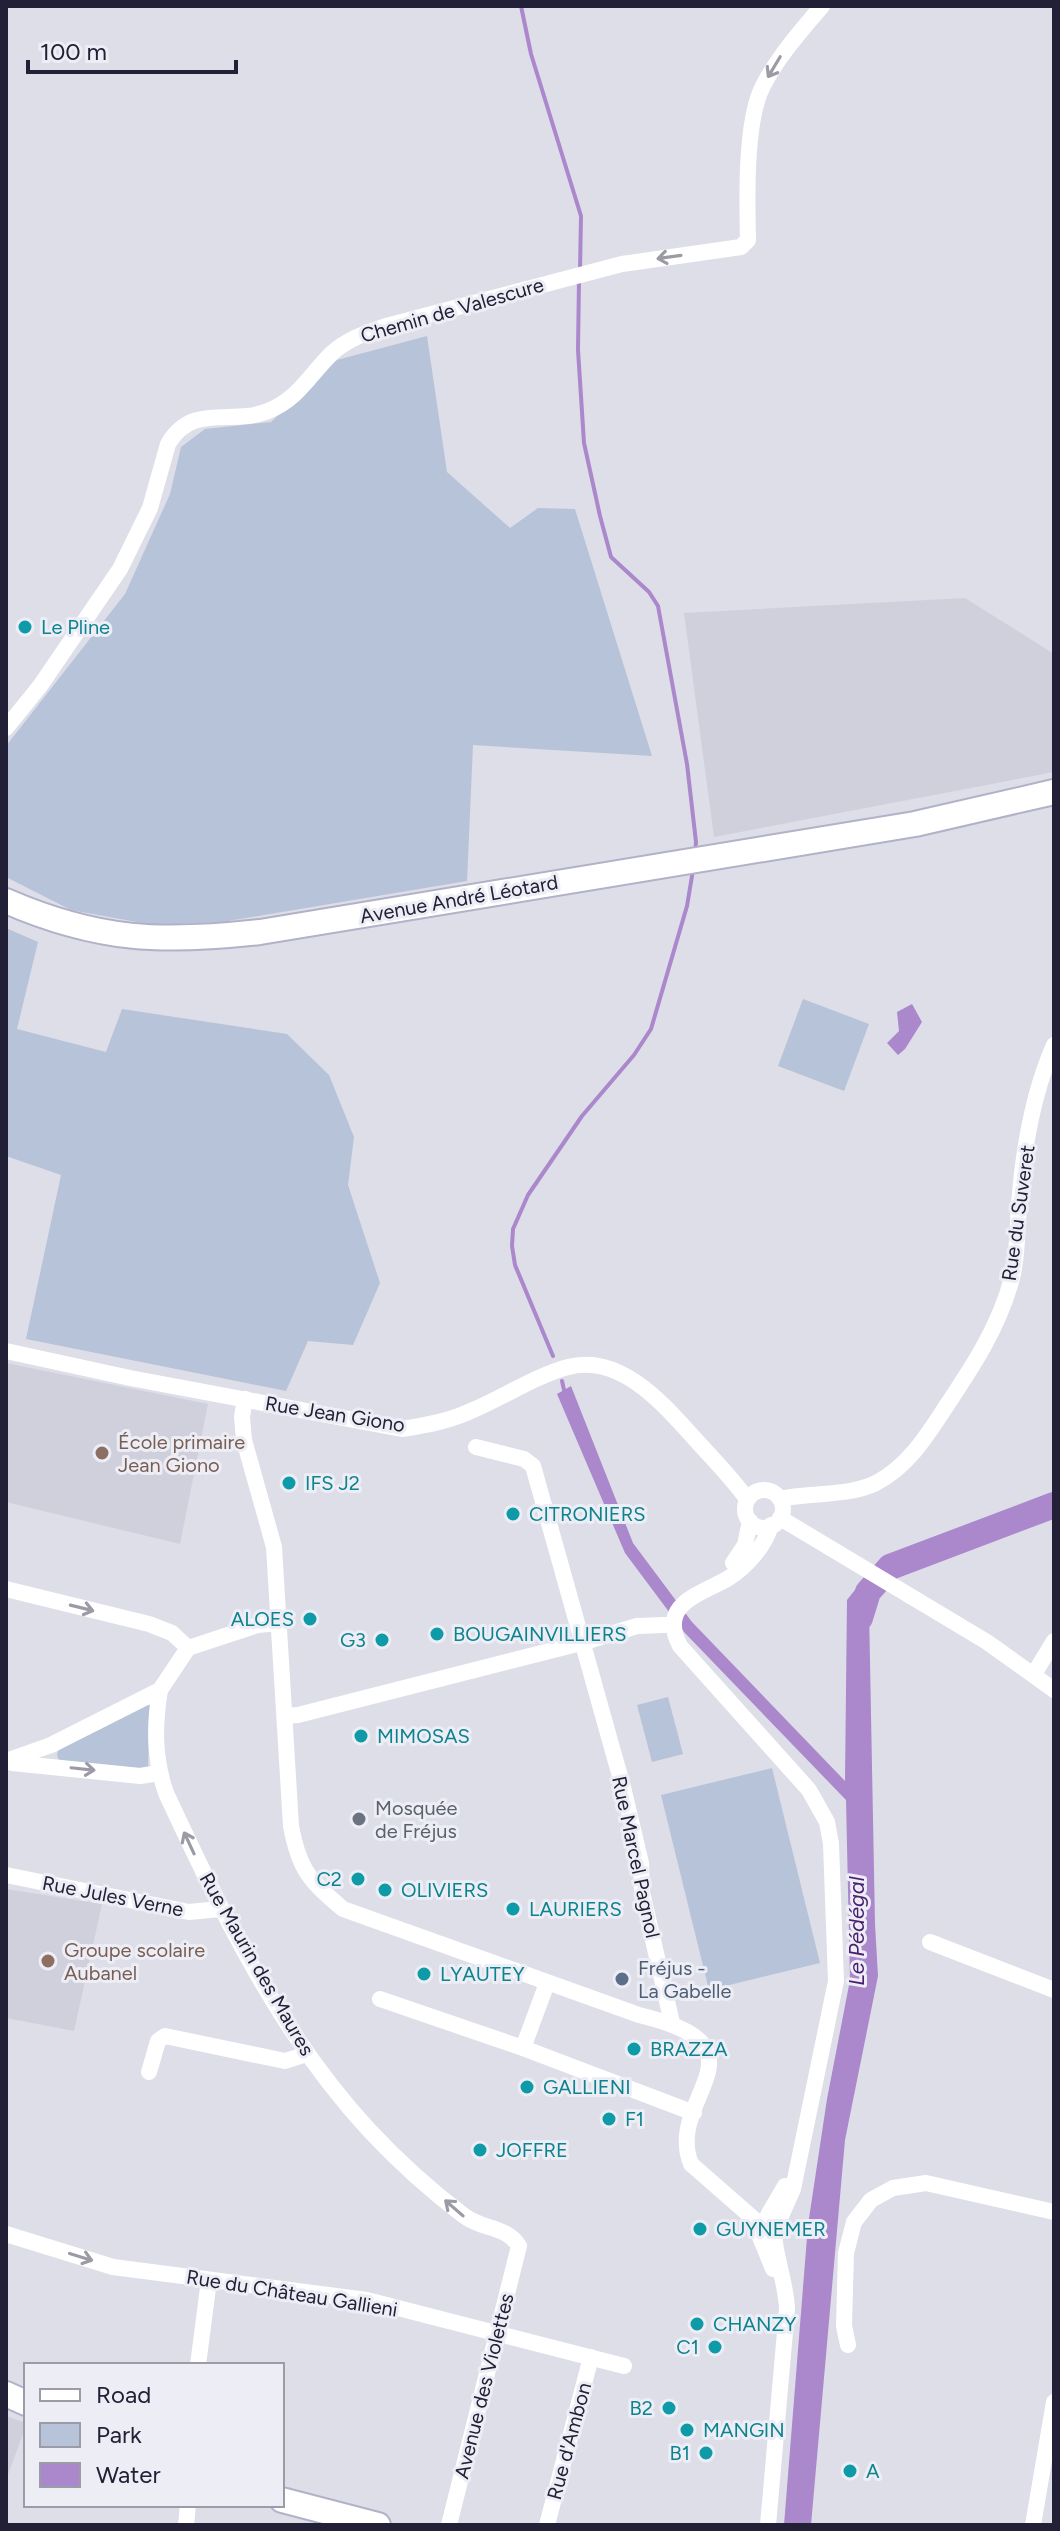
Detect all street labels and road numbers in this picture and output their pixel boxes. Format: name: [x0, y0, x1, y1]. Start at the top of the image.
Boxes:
street label: Chemin de Valescure: [358, 272, 546, 348]
street label: Avenue André Léotard: [358, 870, 560, 928]
street label: Rue du Suveret: [997, 1143, 1039, 1283]
street label: Rue Jean Giono: [263, 1391, 407, 1437]
street label: Rue Marcel Pagnol: [607, 1774, 665, 1940]
street label: Rue Maurin des Maures: [195, 1868, 319, 2060]
street label: Rue Jules Verne: [40, 1871, 186, 1921]
street label: Rue du Château Gallieni: [185, 2264, 399, 2322]
street label: Avenue des Violettes: [449, 2291, 519, 2481]
street label: Rue d'Ambon: [542, 2380, 596, 2502]

